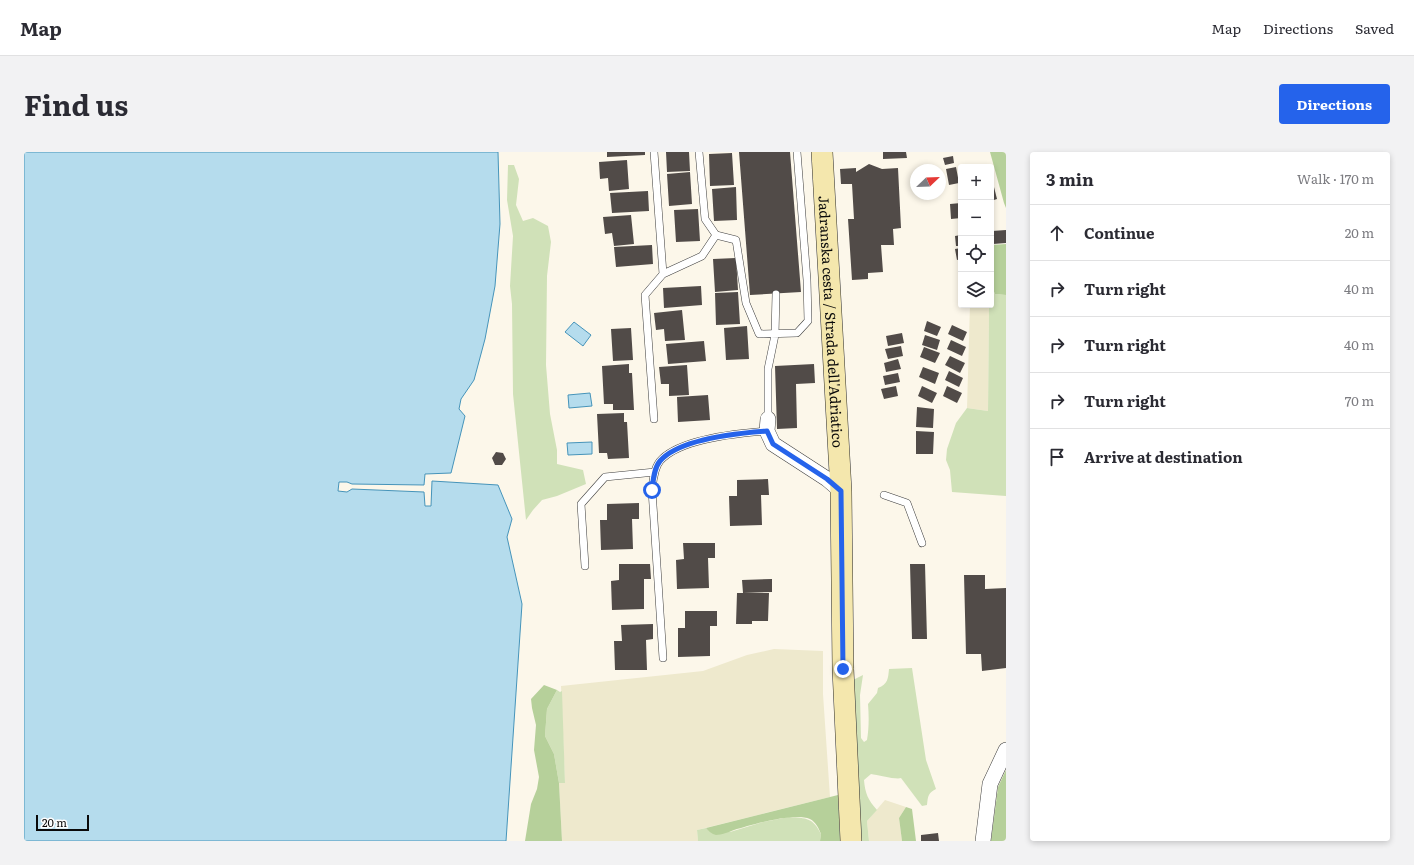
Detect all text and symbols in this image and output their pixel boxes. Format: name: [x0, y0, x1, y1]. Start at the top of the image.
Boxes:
text: Map: [20, 14, 62, 42]
text: Map: [1211, 18, 1241, 38]
text: Directions: [1263, 18, 1333, 38]
text: Saved: [1355, 18, 1394, 38]
text: Find us: [24, 83, 128, 125]
button: Directions: [1279, 84, 1390, 124]
north arrow: [910, 164, 946, 200]
map controls: [958, 164, 994, 308]
button: +: [958, 164, 994, 200]
text: 3 min: [1046, 166, 1094, 191]
text: Walk · 170 m: [1297, 169, 1374, 188]
street label: Jadranska cesta / Strada dell'Adriatico: [814, 195, 849, 448]
button: −: [958, 200, 994, 236]
text: Continue: [1084, 221, 1154, 244]
icon: ahead: [1046, 222, 1068, 244]
text: 20 m: [1345, 223, 1374, 242]
button: locate: [958, 236, 994, 272]
button: layers: [958, 272, 994, 308]
text: Turn right: [1084, 277, 1166, 300]
icon: right: [1046, 278, 1068, 300]
text: 40 m: [1344, 279, 1374, 298]
text: Turn right: [1084, 333, 1166, 356]
icon: right: [1046, 334, 1068, 356]
text: 40 m: [1344, 335, 1374, 354]
text: Turn right: [1084, 389, 1166, 412]
icon: right: [1046, 390, 1068, 412]
text: 70 m: [1345, 391, 1374, 410]
text: Arrive at destination: [1084, 445, 1243, 468]
icon: arrive: [1046, 446, 1068, 468]
route start: [643, 481, 661, 499]
route end: [834, 660, 852, 678]
scale bar: [36, 813, 89, 832]
text: 20 m: [42, 814, 67, 830]

